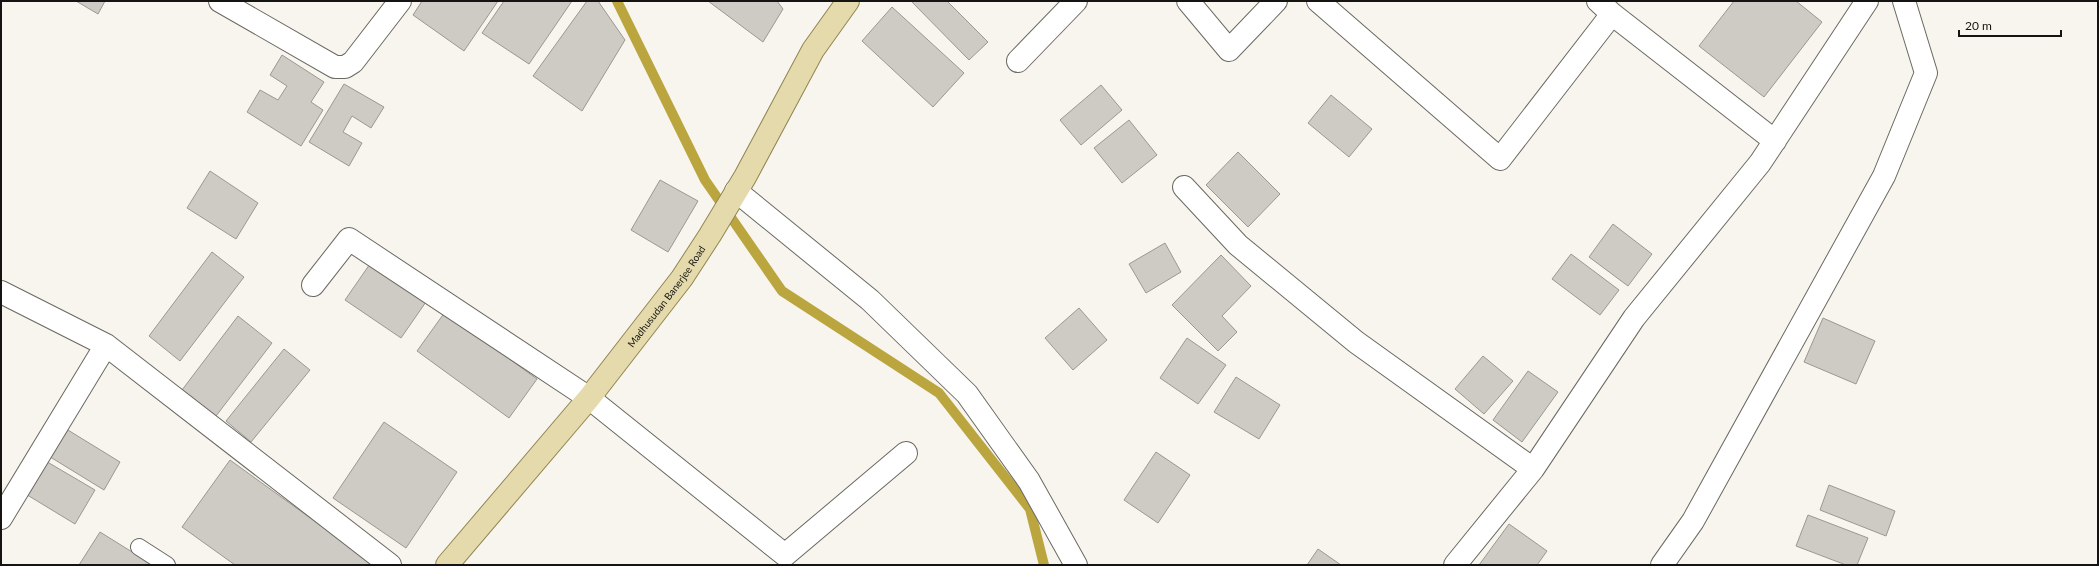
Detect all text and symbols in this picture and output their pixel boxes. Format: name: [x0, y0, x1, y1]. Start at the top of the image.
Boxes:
scale bar: [1959, 12, 2061, 38]
text: 20 m: [1965, 18, 1992, 33]
street label: Madhusudan Banerjee Road: [625, 243, 708, 349]

